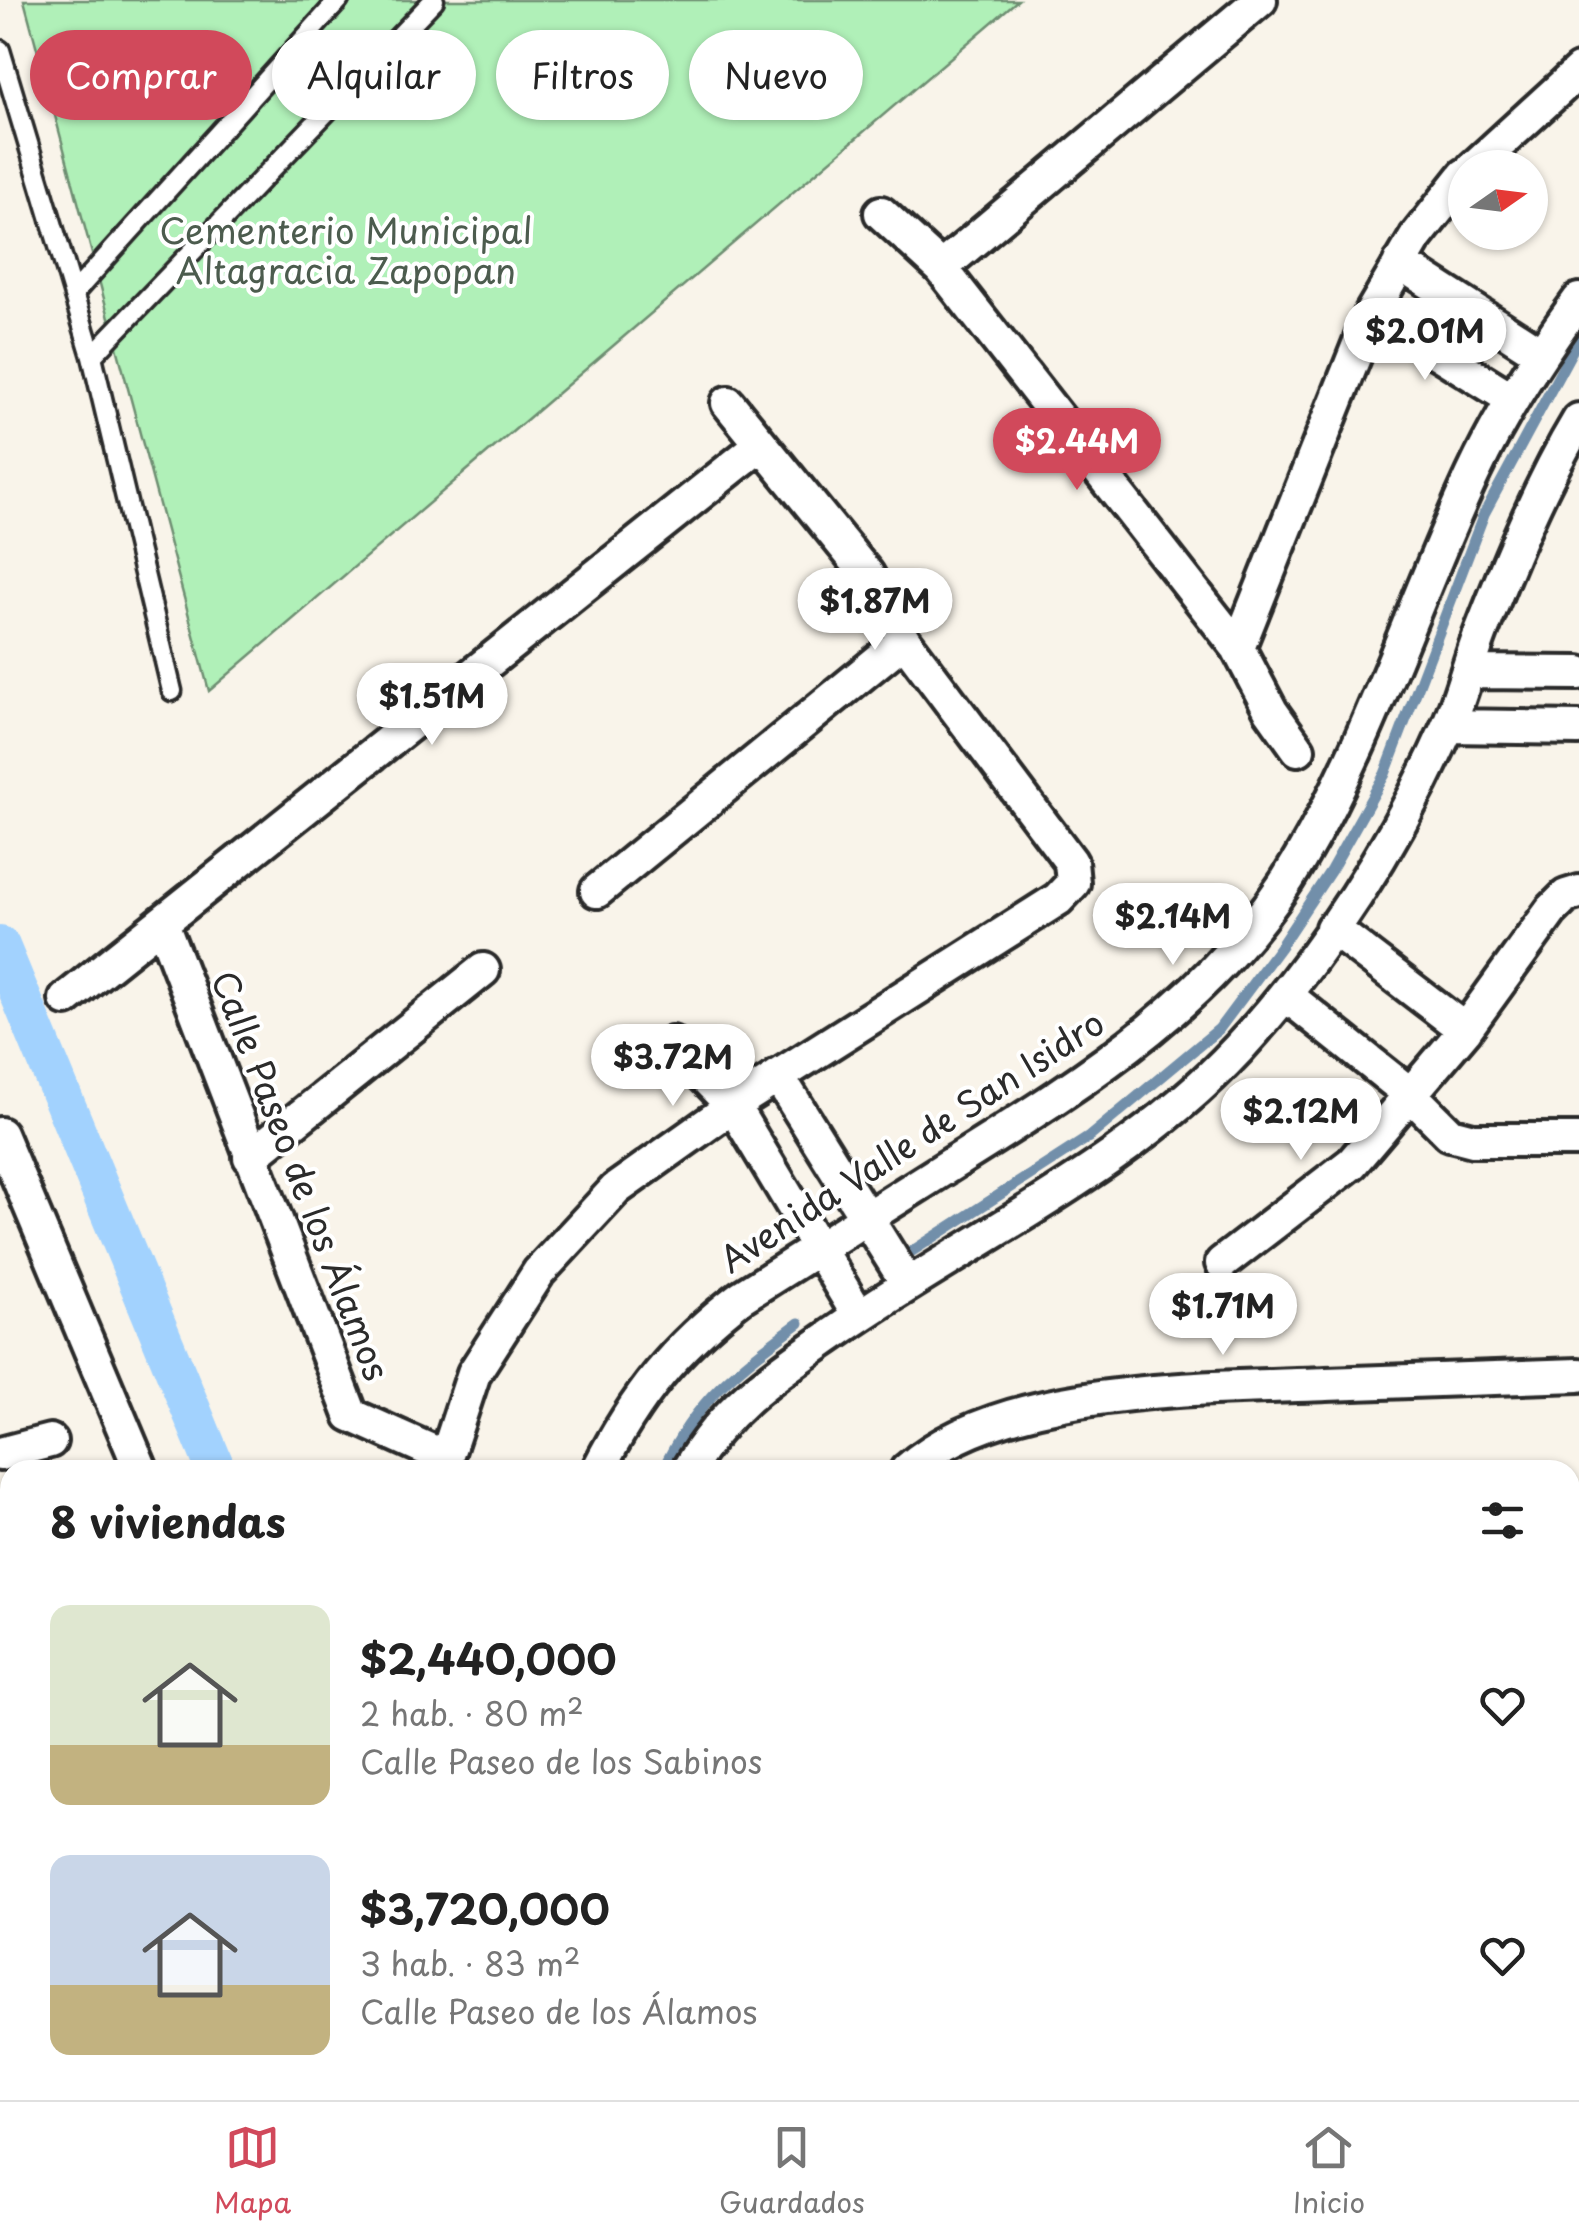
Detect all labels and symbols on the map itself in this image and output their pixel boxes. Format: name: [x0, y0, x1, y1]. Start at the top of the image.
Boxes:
north arrow: [1448, 150, 1548, 250]
park label: Cementerio Municipal Altagracia Zapopan: [159, 203, 533, 296]
pin: $2.01M: [1344, 298, 1506, 383]
pin: $2.44M: [996, 408, 1158, 493]
pin: $1.87M: [794, 568, 956, 653]
pin: $1.51M: [351, 663, 513, 748]
pin: $2.14M: [1092, 883, 1254, 968]
street label: Calle Paseo de los Álamos: [199, 963, 405, 1387]
street label: Avenida Valle de San Isidro: [708, 995, 1114, 1285]
pin: $3.72M: [592, 1024, 754, 1109]
pin: $2.12M: [1220, 1078, 1382, 1163]
pin: $1.71M: [1142, 1273, 1304, 1358]

